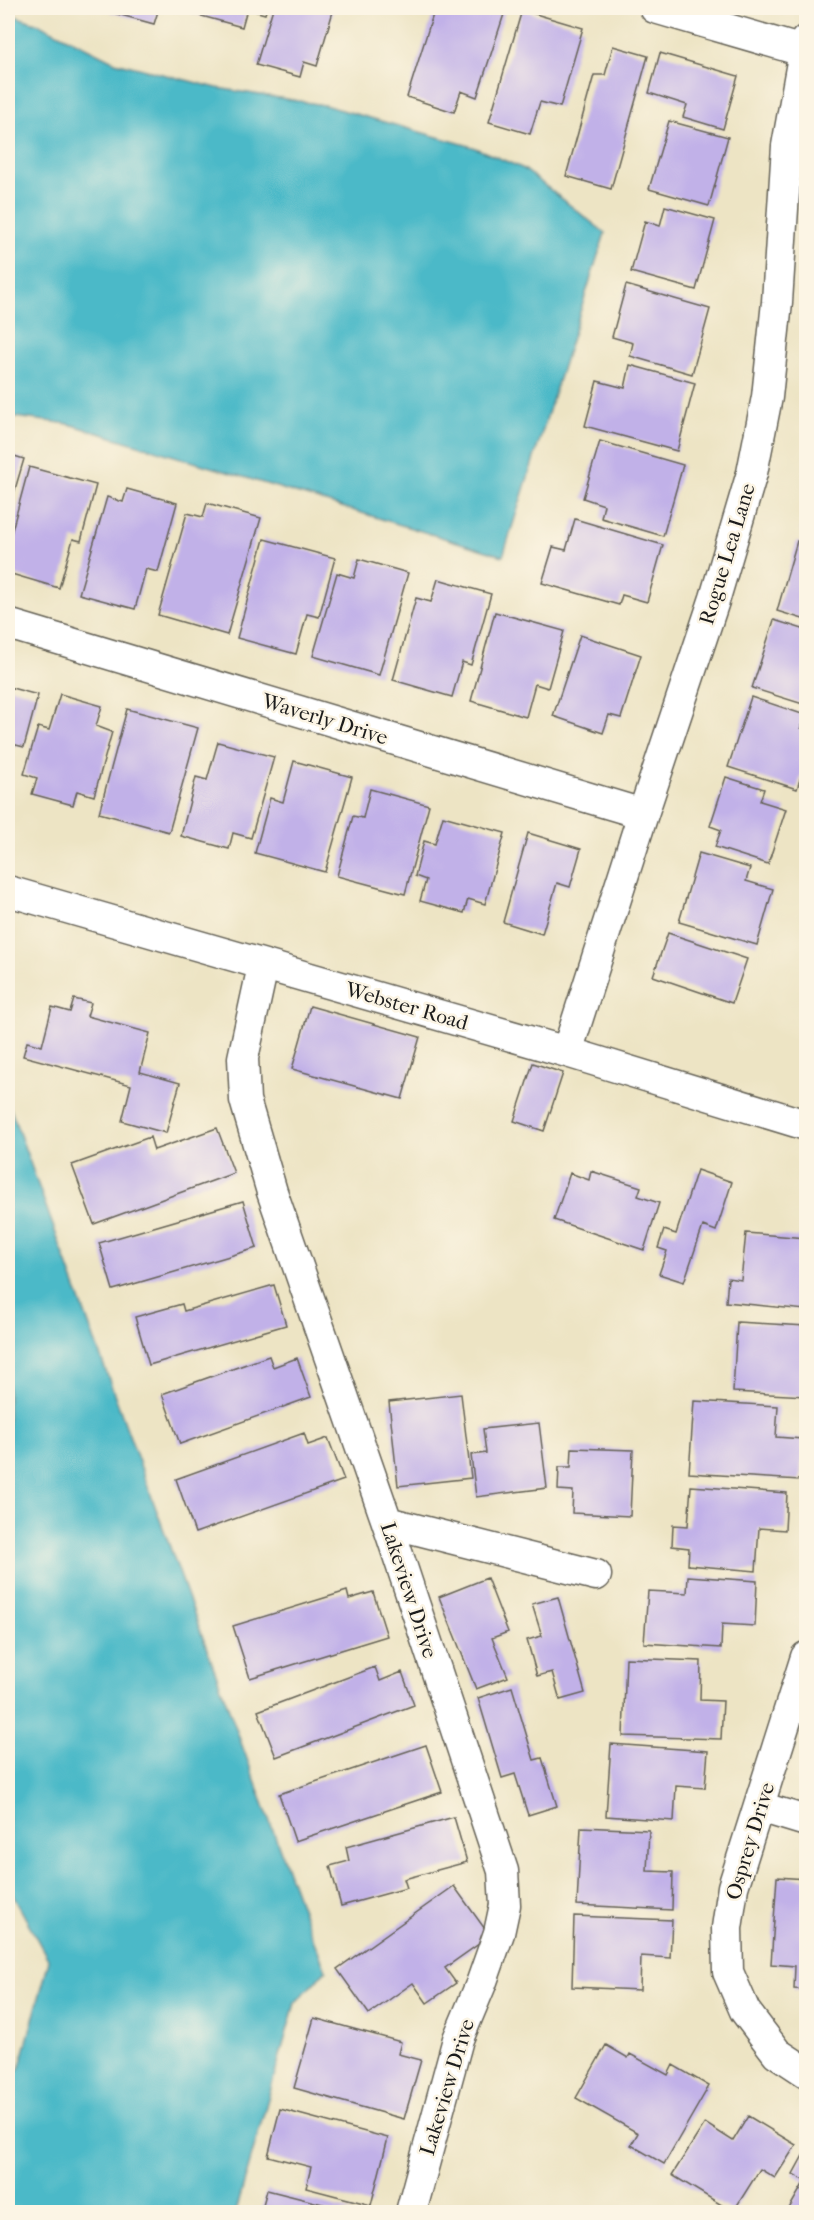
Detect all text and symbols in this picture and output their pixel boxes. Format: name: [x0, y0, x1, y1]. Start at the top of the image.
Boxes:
street label: Rogue Lea Lane: [694, 481, 760, 627]
street label: Waverly Drive: [258, 688, 391, 750]
street label: Webster Road: [342, 977, 472, 1035]
street label: Lakeview Drive: [376, 1519, 442, 1661]
street label: Osprey Drive: [721, 1779, 779, 1903]
street label: Lakeview Drive: [415, 2016, 479, 2158]

